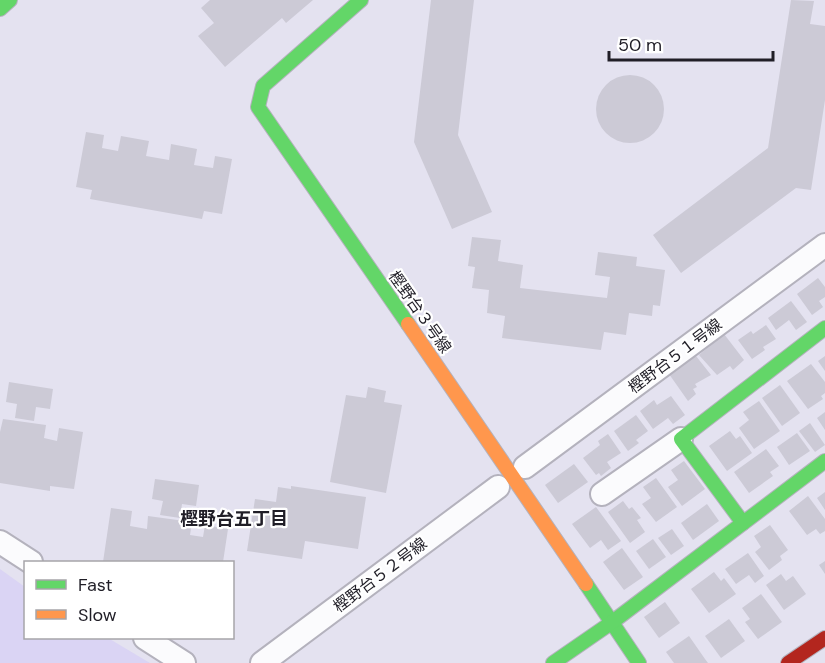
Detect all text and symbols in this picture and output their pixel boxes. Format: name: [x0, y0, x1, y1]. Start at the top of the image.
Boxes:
scale bar: [609, 24, 772, 62]
text: 50 m: [618, 33, 662, 57]
street label: 樫野台３号線: [384, 267, 456, 357]
street label: 樫野台５１号線: [624, 314, 726, 398]
district label: 樫野台五丁目: [180, 507, 288, 531]
street label: 樫野台５２号線: [329, 533, 431, 617]
legend: [24, 561, 234, 639]
text: Fast: [78, 573, 113, 597]
text: Slow: [78, 603, 117, 627]

